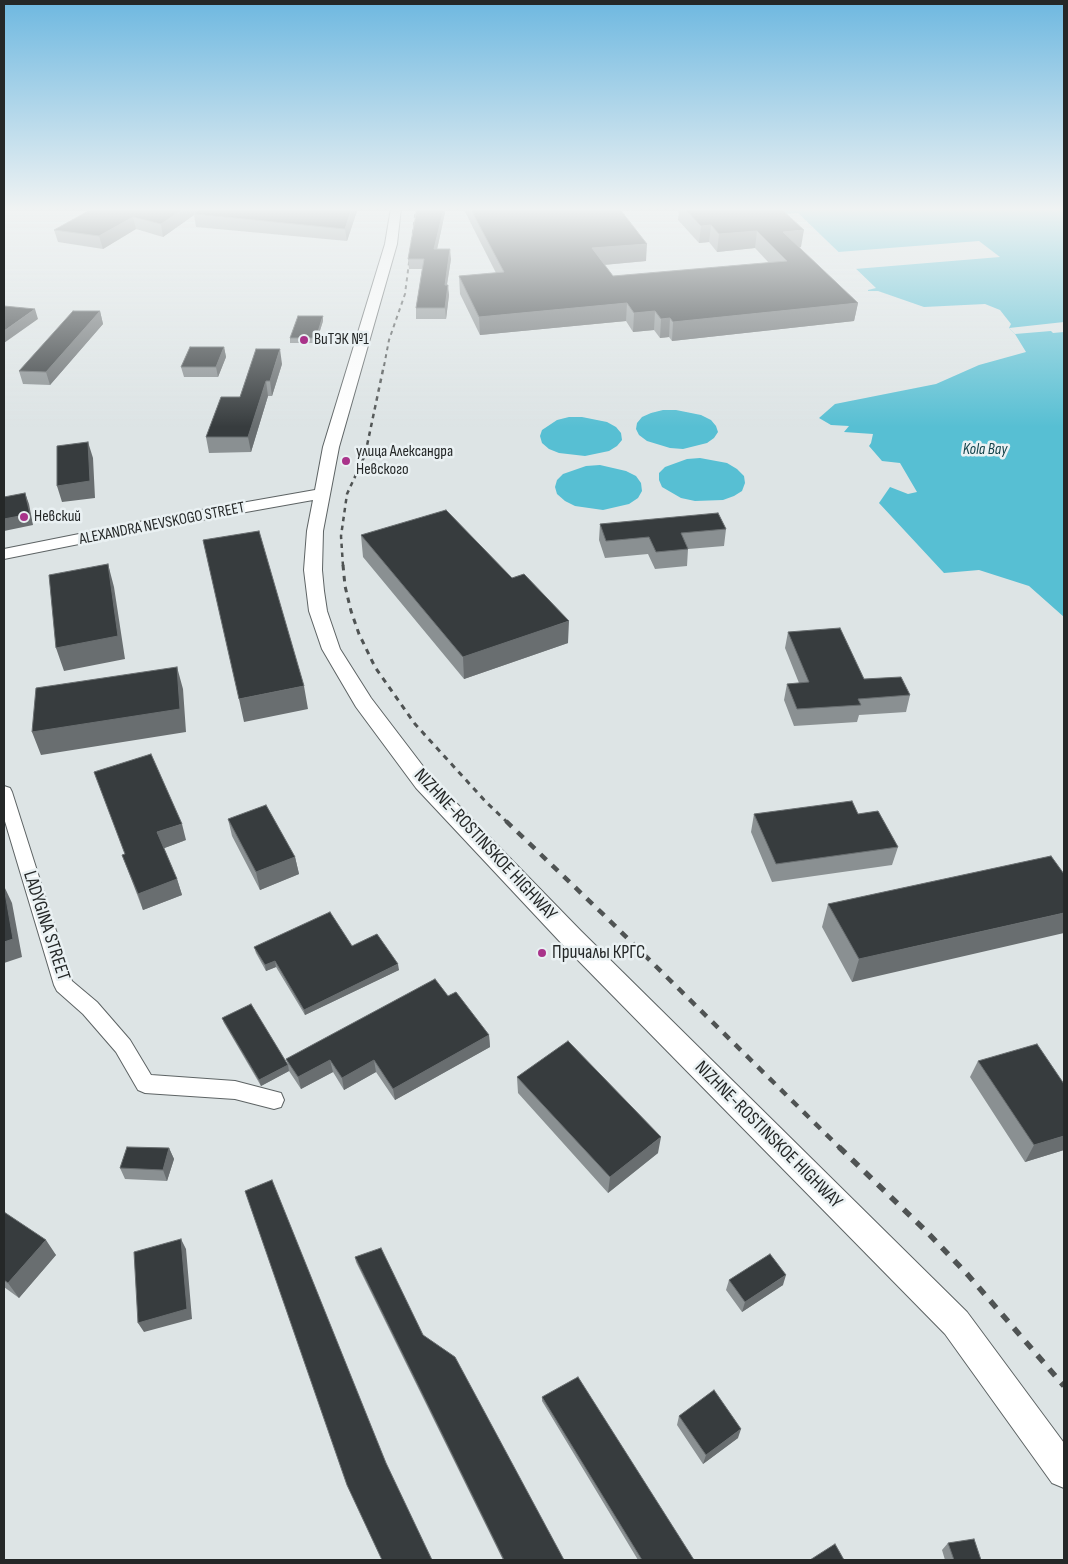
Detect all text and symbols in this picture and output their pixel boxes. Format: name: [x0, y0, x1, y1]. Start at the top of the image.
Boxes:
place label: ВиТЭК №1: [314, 330, 369, 350]
marker: ВиТЭК №1: [298, 334, 310, 346]
water label: Kola Bay: [963, 440, 1007, 460]
place label: улица Александра Невского: [356, 442, 453, 480]
marker: улица Александра Невского: [340, 455, 352, 467]
street label: ALEXANDRA NEVSKOGO STREET: [78, 499, 246, 549]
place label: Невский: [34, 507, 81, 527]
marker: Невский: [18, 511, 30, 523]
street label: NIZHNE-ROSTINSKOE HIGHWAY: [409, 764, 561, 926]
street label: LADYGINA STREET: [18, 868, 74, 984]
place label: Причалы КРГС: [552, 942, 645, 964]
marker: Причалы КРГС: [536, 947, 548, 959]
street label: NIZHNE-ROSTINSKOE HIGHWAY: [689, 1056, 847, 1214]

